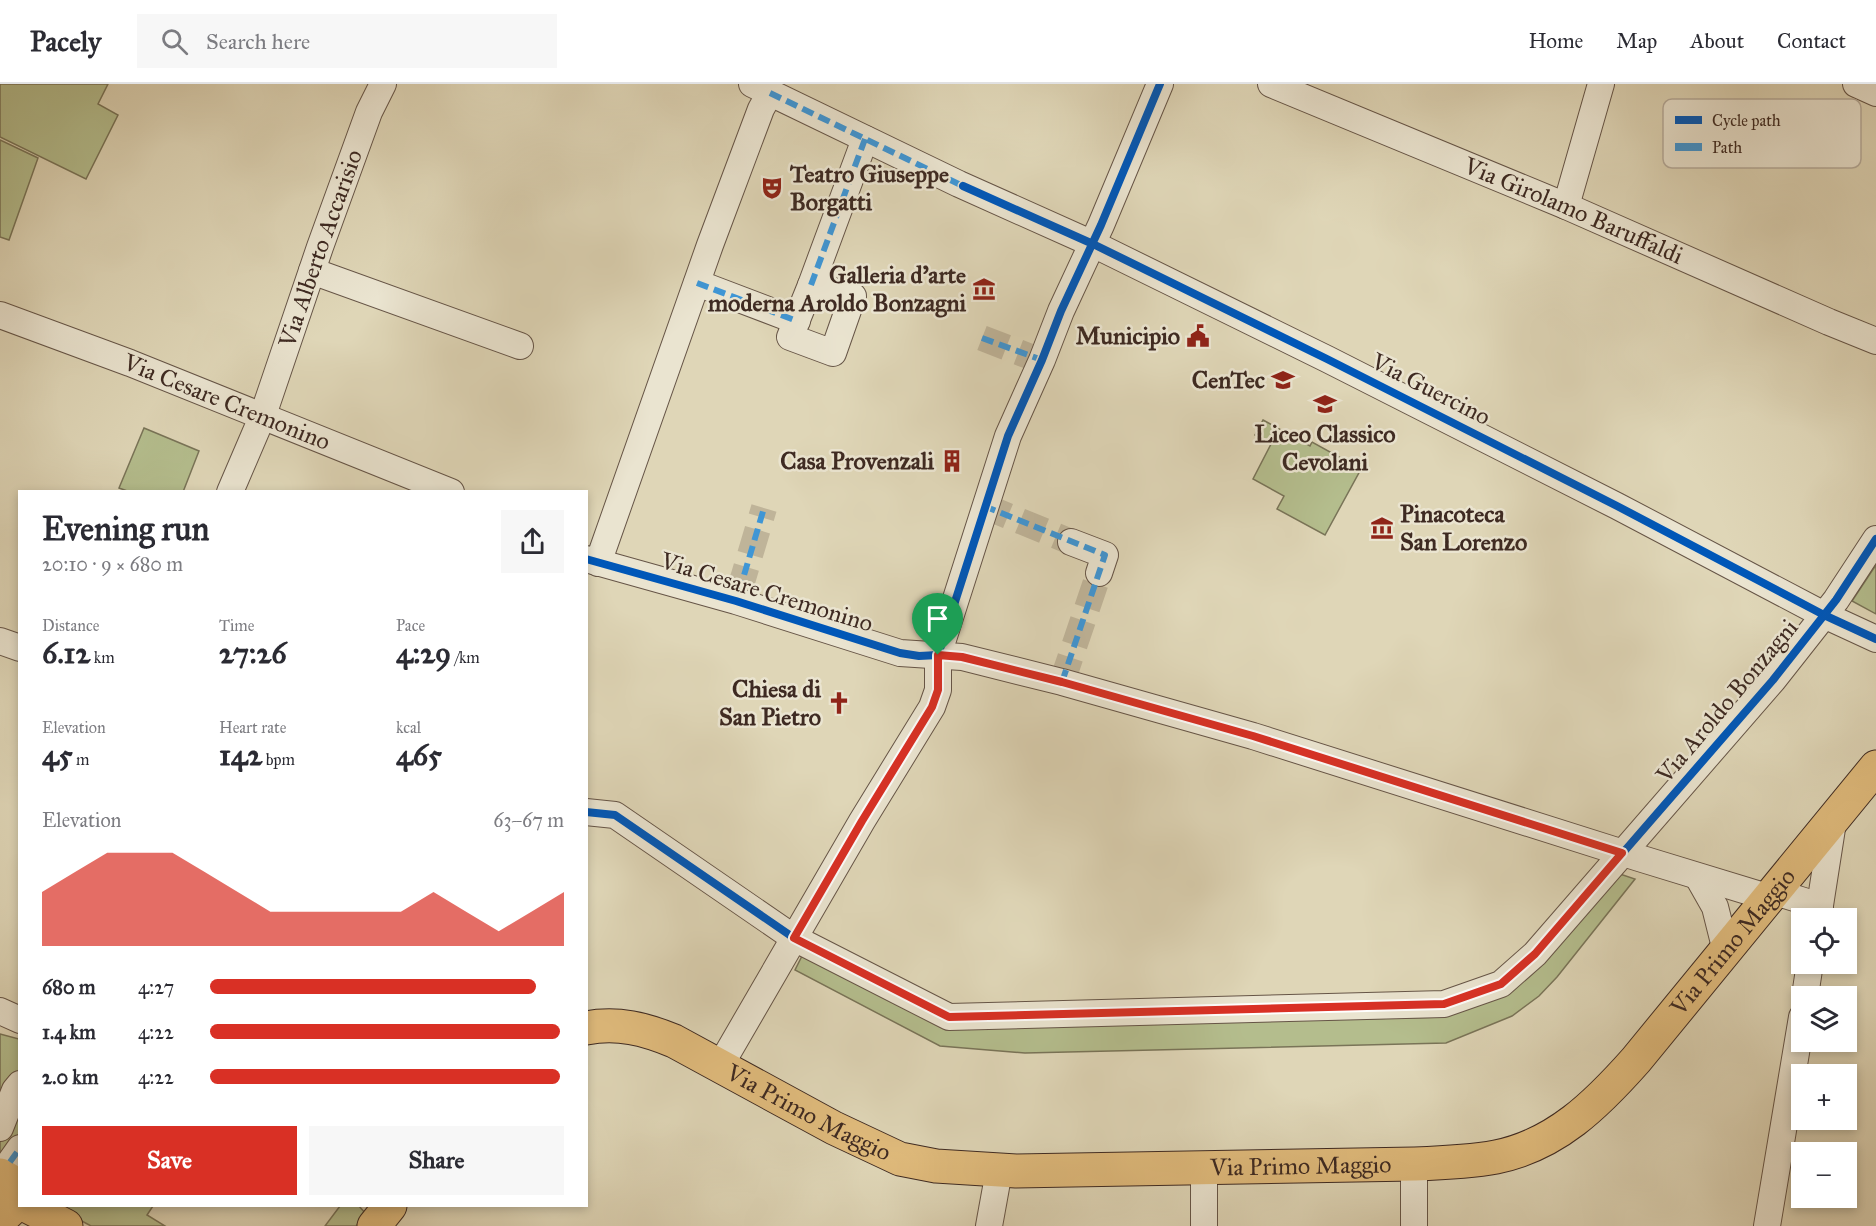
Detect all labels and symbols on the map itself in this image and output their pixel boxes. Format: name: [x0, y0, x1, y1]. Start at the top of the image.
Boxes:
legend: [1663, 99, 1861, 168]
text: Cycle path: [1712, 111, 1781, 130]
text: Path: [1712, 138, 1742, 157]
street label: Via Alberto Accarisio: [272, 145, 369, 352]
street label: Via Girolamo Baruffaldi: [1459, 150, 1688, 271]
place label: Teatro Giuseppe Borgatti: [789, 159, 949, 217]
theatre icon: Teatro Giuseppe Borgatti: [759, 175, 785, 201]
place label: Galleria d'arte moderna Aroldo Bonzagni: [707, 260, 966, 318]
museum icon: Galleria d'arte moderna Aroldo Bonzagni: [971, 276, 997, 302]
place label: Municipio: [1076, 321, 1180, 351]
public building icon: Municipio: [1185, 323, 1211, 349]
street label: Via Guercino: [1365, 346, 1496, 432]
street label: Via Cesare Cremonino: [118, 347, 335, 457]
place label: CenTec: [1192, 365, 1265, 395]
school or university icon: CenTec: [1270, 367, 1296, 393]
school or university icon: Liceo Classico Cevolani: [1312, 391, 1338, 417]
place label: Liceo Classico Cevolani: [1254, 419, 1396, 477]
place label: Casa Provenzali: [780, 446, 934, 476]
building icon: Casa Provenzali: [939, 448, 965, 474]
place label: Pinacoteca San Lorenzo: [1400, 499, 1527, 557]
museum icon: Pinacoteca San Lorenzo: [1369, 515, 1395, 541]
street label: Via Cesare Cremonino: [656, 545, 877, 639]
pin: [912, 593, 963, 655]
street label: Via Aroldo Bonzagni: [1649, 613, 1805, 790]
place label: Chiesa di San Pietro: [719, 674, 821, 732]
church icon: Chiesa di San Pietro: [826, 690, 852, 716]
street label: Via Primo Maggio: [1663, 862, 1802, 1022]
street label: Via Primo Maggio: [720, 1057, 896, 1168]
street label: Via Primo Maggio: [1209, 1149, 1392, 1183]

